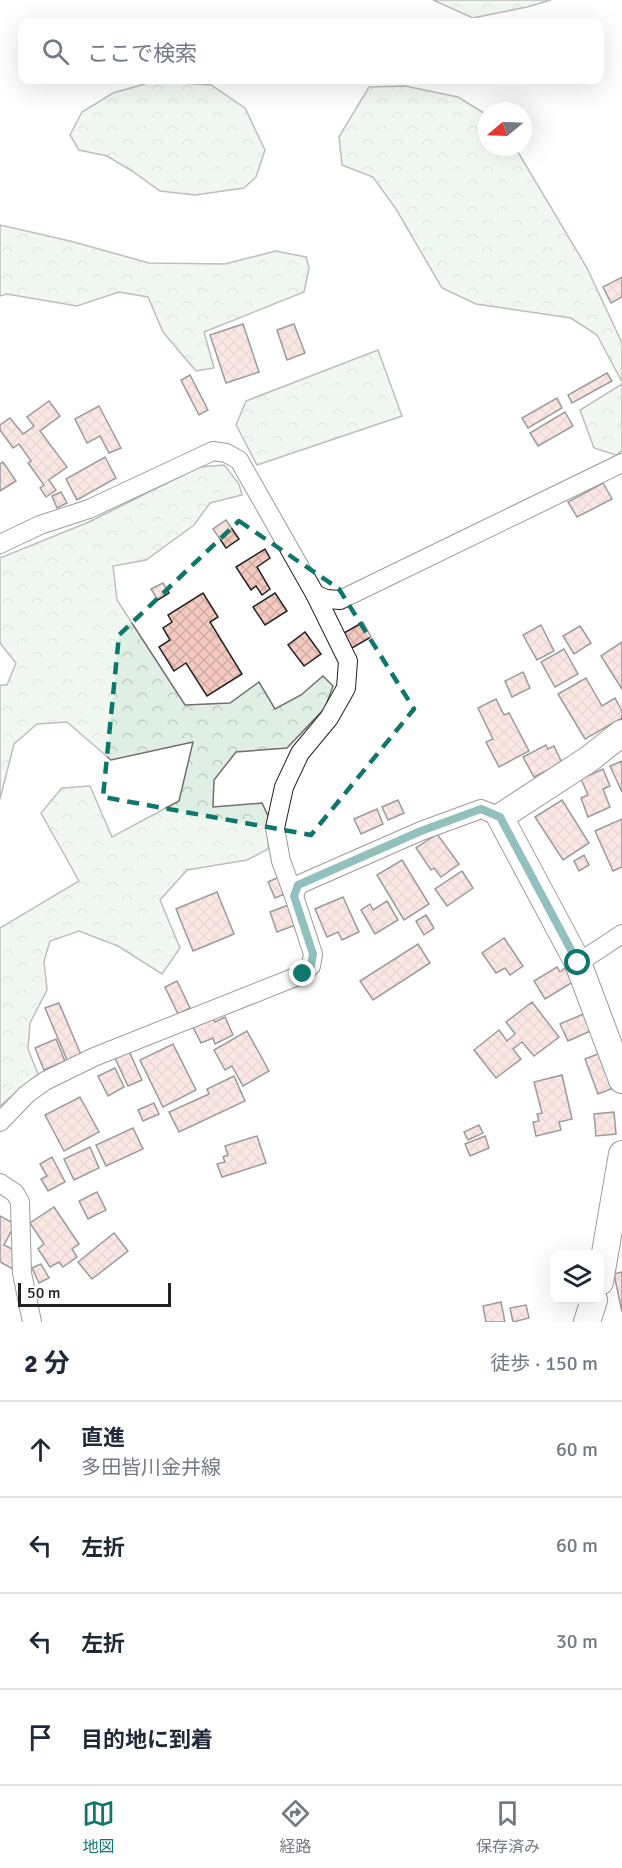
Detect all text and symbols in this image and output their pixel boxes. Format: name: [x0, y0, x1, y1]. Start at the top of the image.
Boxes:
search box: [18, 18, 604, 84]
icon: search: [39, 35, 72, 68]
text: ここで検索: [87, 40, 197, 67]
north arrow: [478, 102, 532, 156]
route start: [564, 949, 590, 975]
route end: [289, 960, 315, 986]
map controls: [550, 1250, 604, 1304]
button: layers: [550, 1250, 604, 1304]
scale bar: [18, 1280, 171, 1308]
text: 50 m: [27, 1283, 61, 1303]
text: 2 分: [24, 1348, 70, 1380]
text: 徒歩 · 150 m: [490, 1351, 598, 1376]
text: 直進: [81, 1424, 125, 1451]
icon: ahead: [24, 1433, 57, 1466]
text: 60 m: [556, 1437, 598, 1462]
text: 多田皆川金井線: [81, 1455, 221, 1480]
icon: left: [24, 1529, 57, 1562]
text: 60 m: [556, 1533, 598, 1558]
text: 左折: [81, 1534, 125, 1561]
icon: left: [24, 1625, 57, 1658]
text: 30 m: [556, 1629, 598, 1654]
text: 左折: [81, 1630, 125, 1657]
icon: arrive: [24, 1721, 57, 1754]
text: 目的地に到着: [81, 1726, 213, 1753]
tab: 地図: [82, 1797, 115, 1857]
tab: 経路: [279, 1797, 312, 1857]
tab: 保存済み: [476, 1797, 540, 1857]

